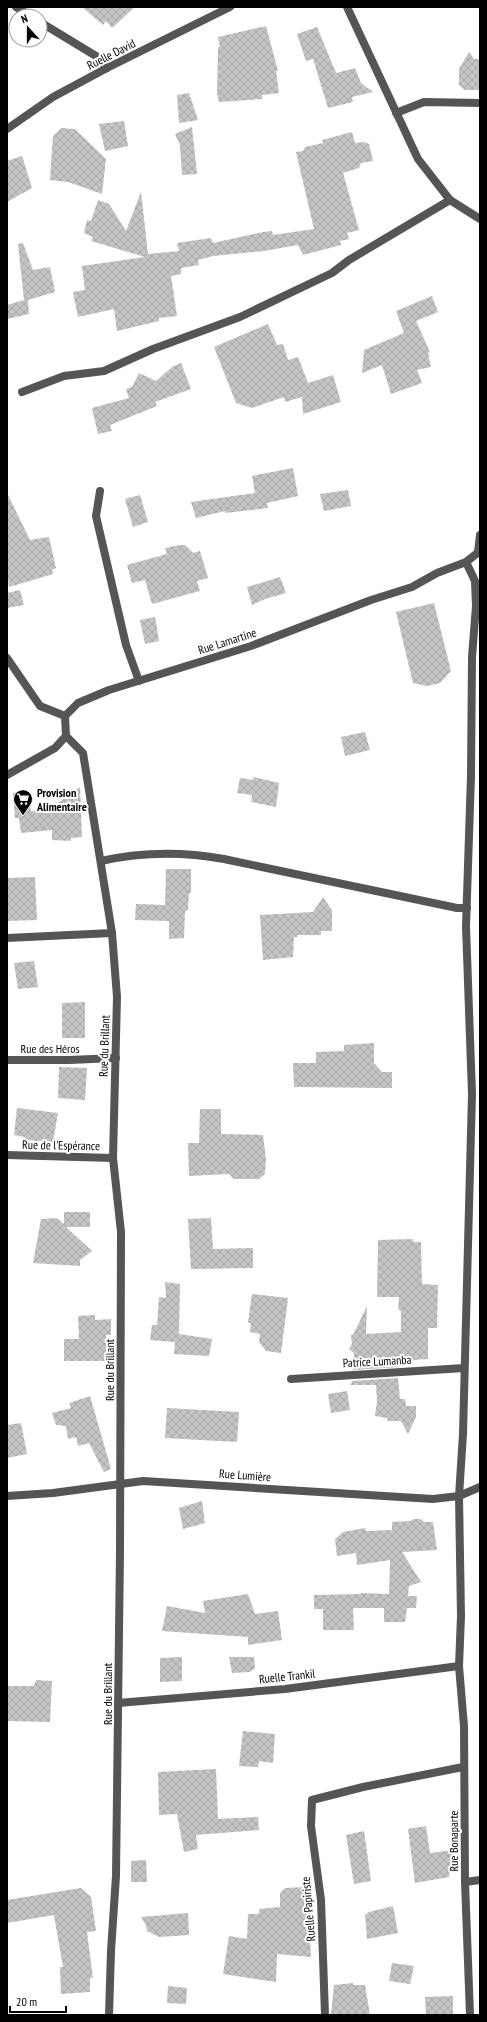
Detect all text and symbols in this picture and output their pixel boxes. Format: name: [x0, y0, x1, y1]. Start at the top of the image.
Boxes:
north arrow: [8, 8, 48, 48]
text: N: [19, 11, 30, 26]
street label: Ruelle David: [84, 35, 138, 73]
street label: Rue Lamartine: [196, 625, 258, 657]
place label: Provision Alimentaire: [36, 785, 87, 814]
supermarket icon: Provision Alimentaire: [12, 788, 34, 816]
street label: Rue du Brillant: [95, 1014, 113, 1077]
street label: Rue des Héros: [20, 1041, 80, 1056]
street label: Rue de l'Espérance: [22, 1137, 100, 1153]
street label: Rue du Brillant: [102, 1338, 117, 1401]
street label: Patrice Lumanba: [342, 1352, 412, 1370]
street label: Rue Lumière: [218, 1466, 272, 1484]
street label: Rue du Brillant: [100, 1662, 115, 1725]
street label: Ruelle Trankil: [258, 1666, 316, 1686]
street label: Rue Bonaparte: [446, 1810, 461, 1872]
street label: Ruelle Papiriste: [298, 1876, 318, 1942]
scale bar: [10, 1988, 66, 2014]
text: 20 m: [16, 1994, 37, 2009]

